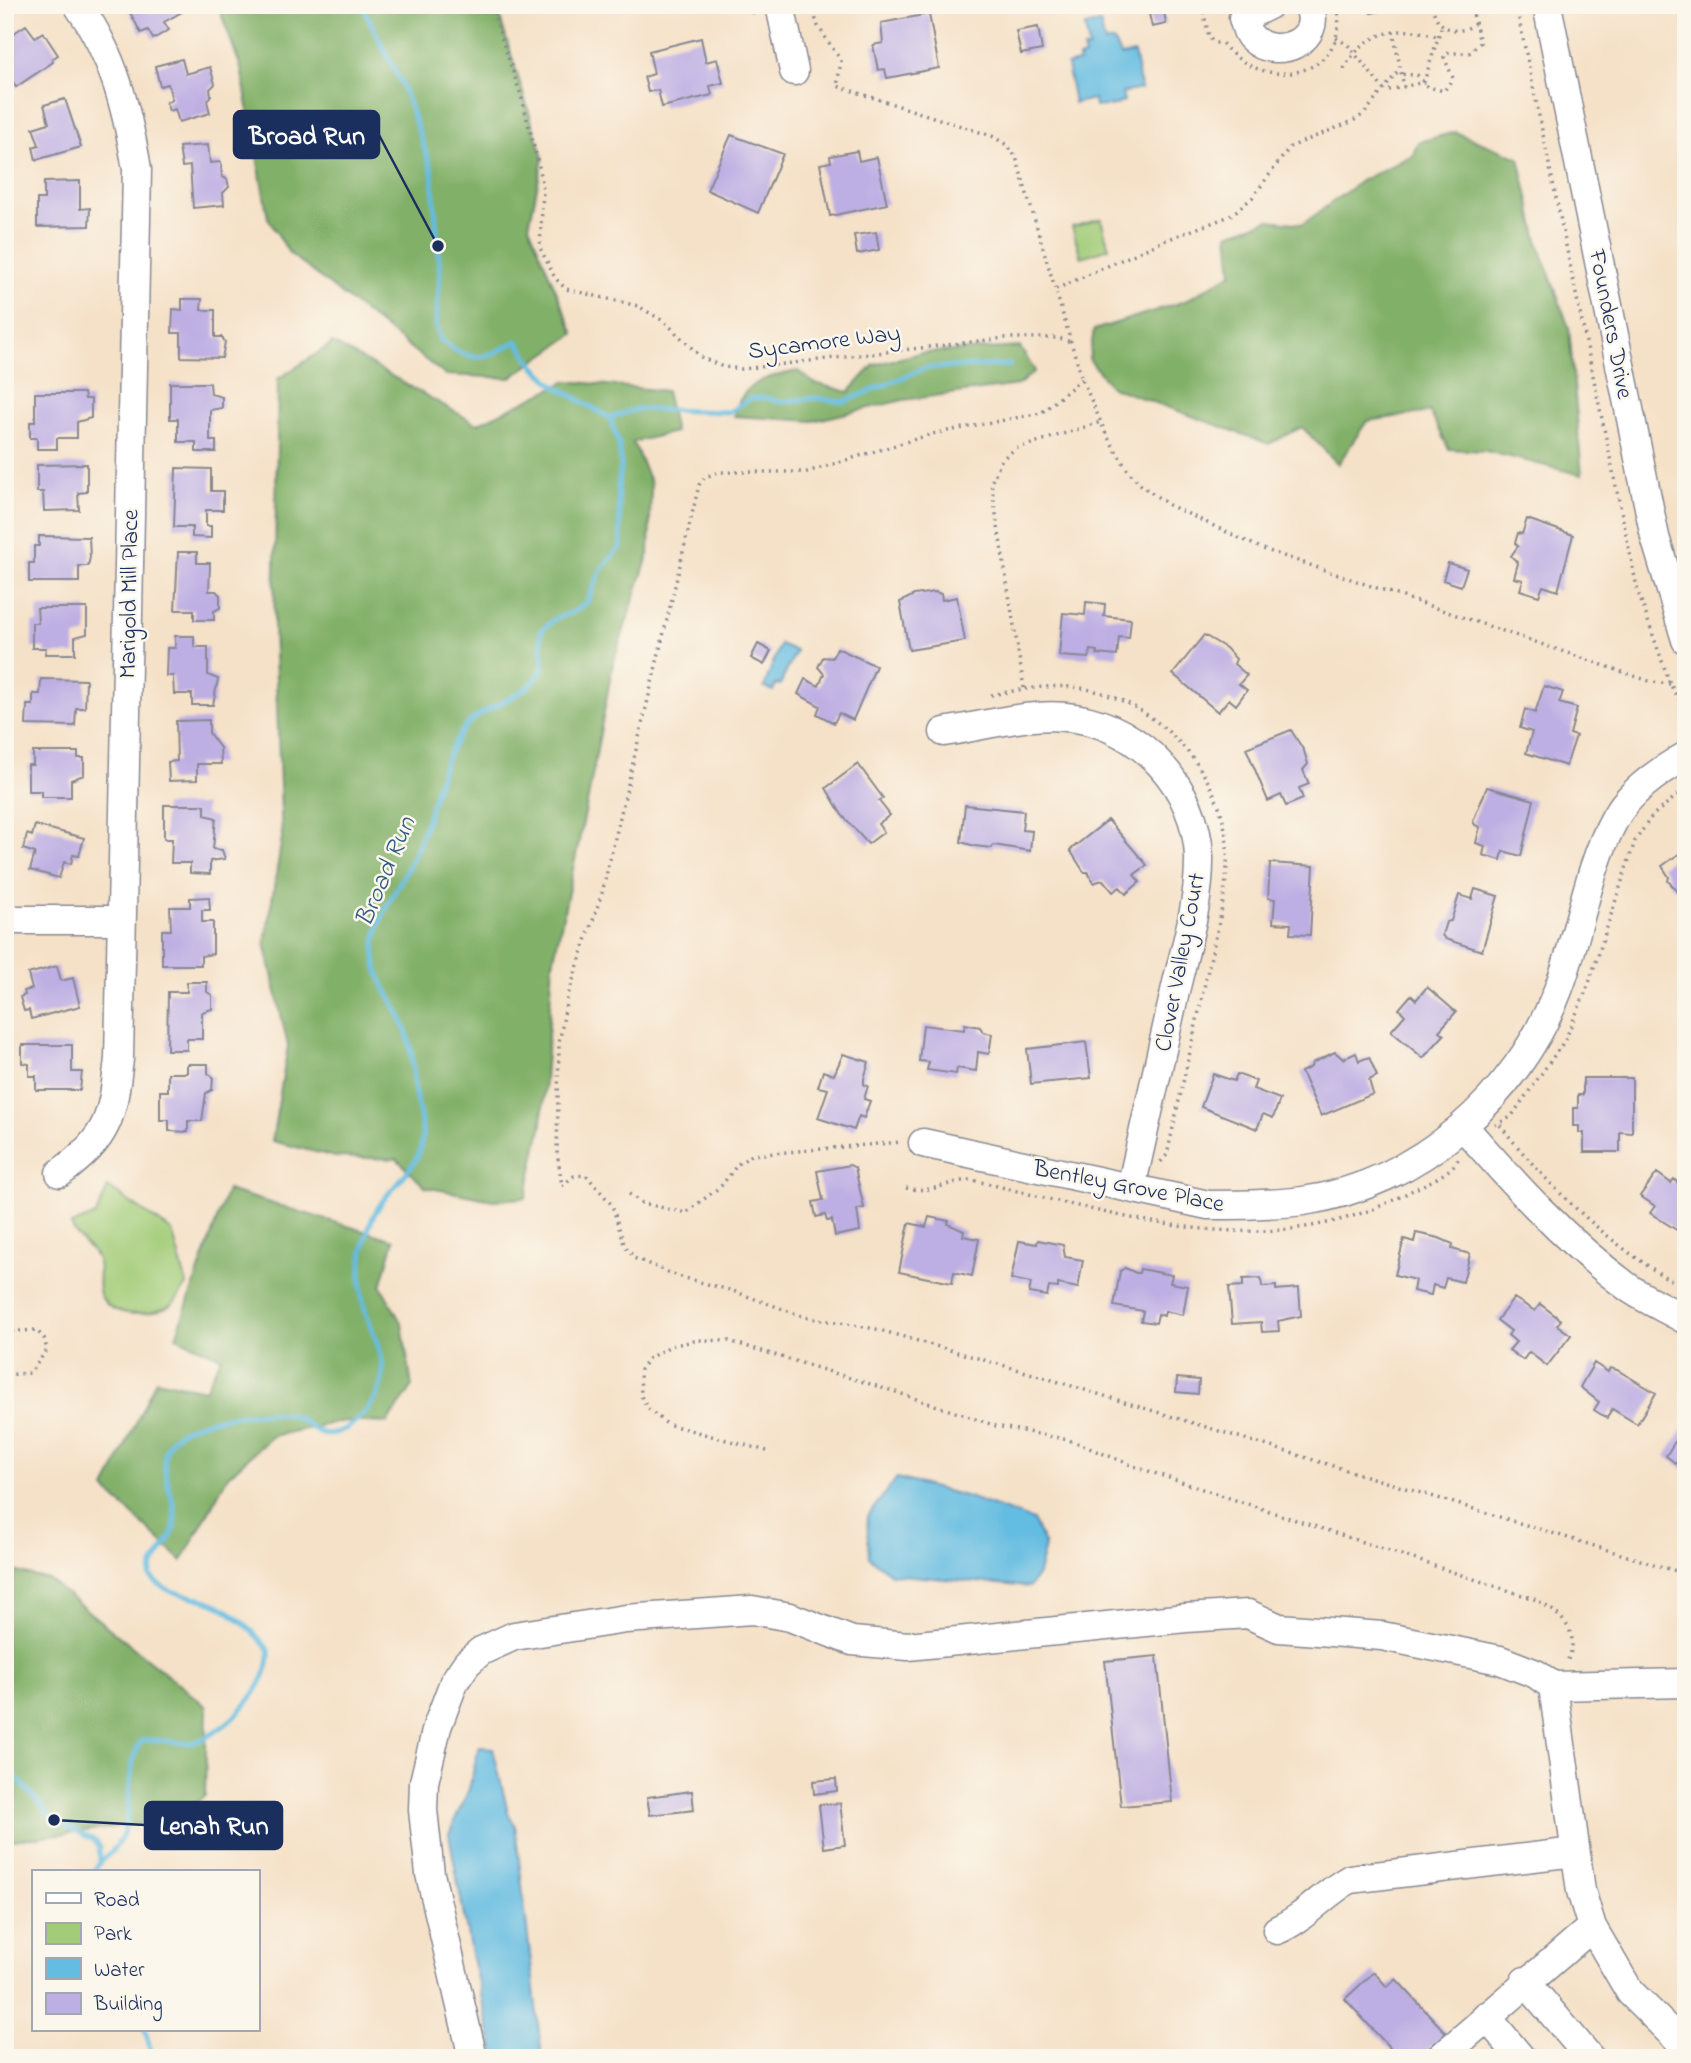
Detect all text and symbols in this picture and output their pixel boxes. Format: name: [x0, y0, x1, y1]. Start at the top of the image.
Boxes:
callout: Broad Run: [234, 111, 379, 158]
text: Broad Run: [248, 119, 365, 157]
street label: Founders Drive: [1578, 246, 1641, 402]
street label: Sycamore Way: [746, 317, 903, 371]
street label: Marigold Mill Place: [112, 509, 149, 679]
water label: Broad Run: [347, 810, 427, 933]
street label: Clover Valley Court: [1147, 870, 1217, 1055]
street label: Bentley Grove Place: [1029, 1152, 1227, 1224]
callout: Lenah Run: [145, 1802, 282, 1849]
text: Lenah Run: [160, 1809, 269, 1847]
legend: [32, 1870, 259, 2032]
text: Road: [94, 1886, 140, 1916]
text: Park: [94, 1920, 133, 1950]
text: Water: [94, 1956, 145, 1986]
text: Building: [93, 1990, 163, 2022]

